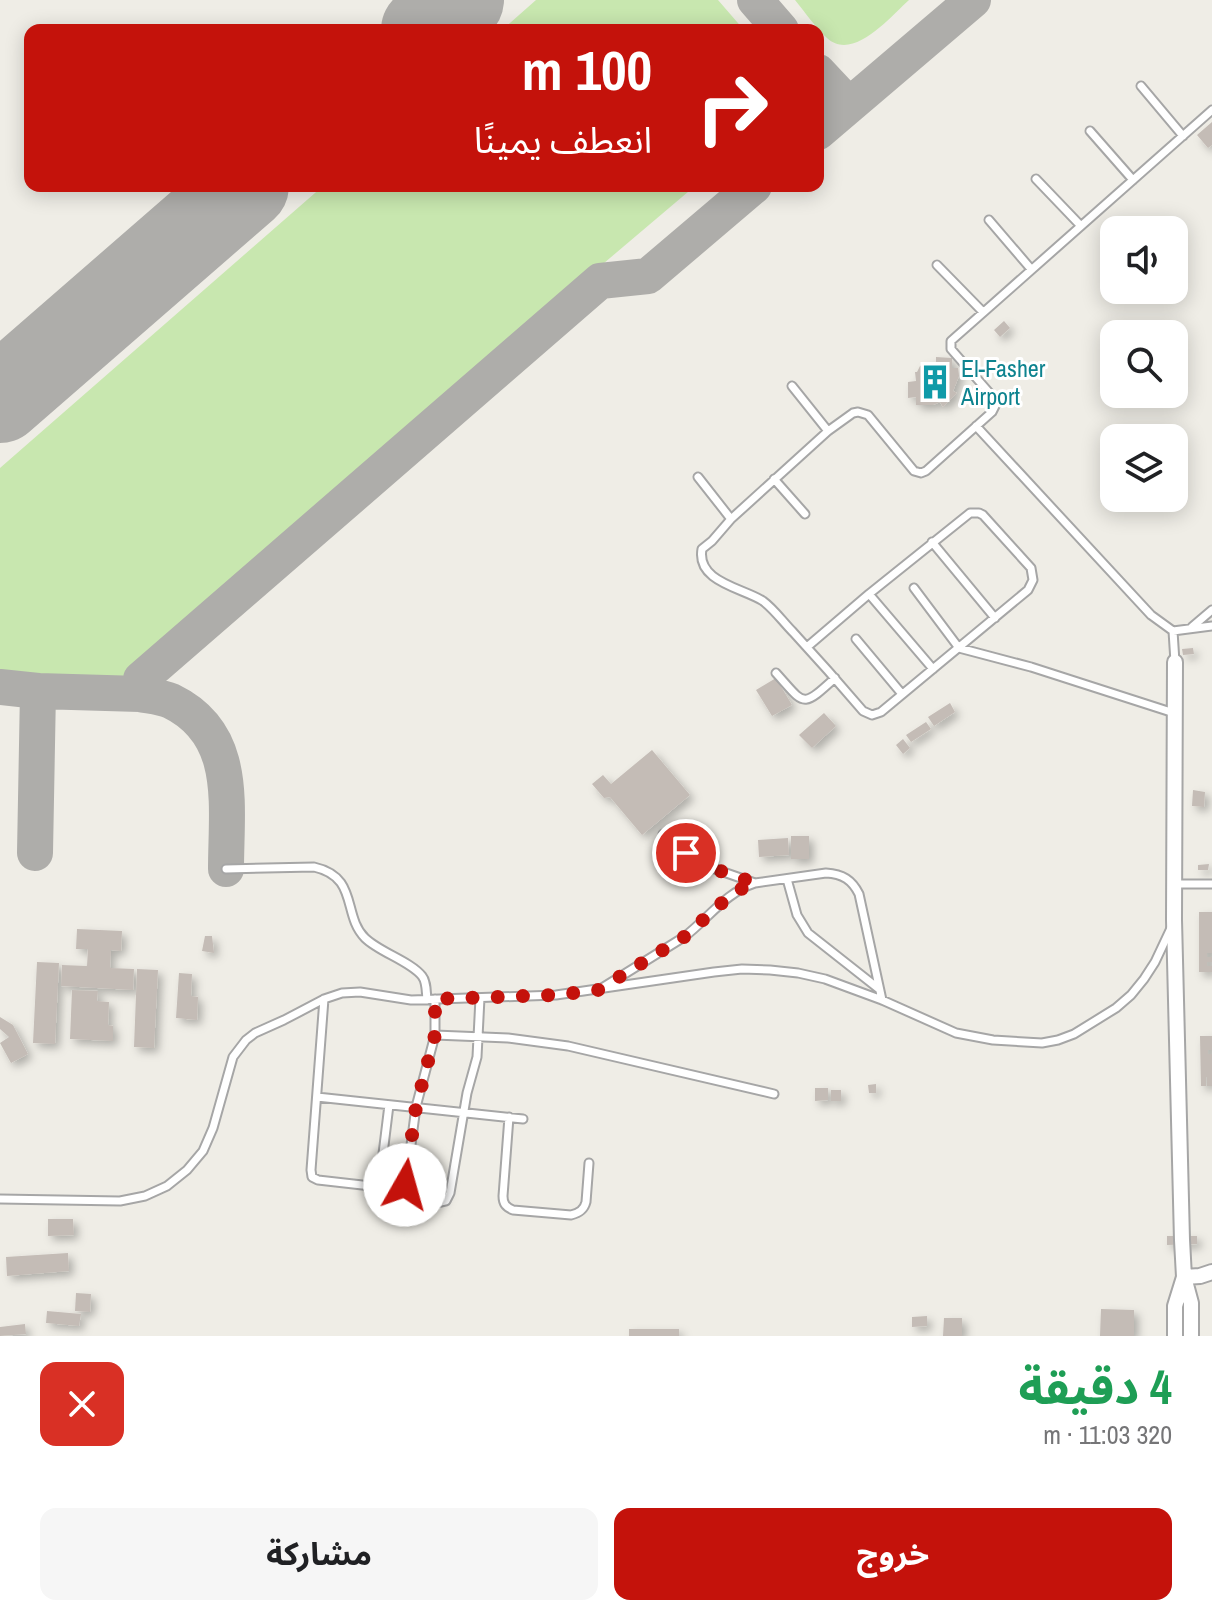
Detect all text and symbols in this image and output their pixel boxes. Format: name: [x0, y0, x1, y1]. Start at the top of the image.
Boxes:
text: 100 m: [522, 32, 652, 107]
icon: right: [680, 56, 784, 160]
text: انعطف يمينًا: [474, 116, 652, 164]
map controls: [1100, 216, 1188, 512]
button: sound: [1100, 216, 1188, 304]
button: search: [1100, 320, 1188, 408]
place label: El-Fasher Airport: [960, 352, 1046, 412]
building icon: El-Fasher Airport: [916, 363, 954, 401]
button: layers: [1100, 424, 1188, 512]
pin: [652, 819, 720, 887]
icon: arrive: [664, 831, 708, 875]
position arrow: [363, 1143, 447, 1227]
text: 4 دقيقة: [1018, 1354, 1172, 1419]
button: close: [40, 1362, 124, 1446]
text: 320 m · 11:03: [1043, 1417, 1172, 1452]
button: مشاركة: [40, 1508, 598, 1600]
button: خروج: [614, 1508, 1172, 1600]

